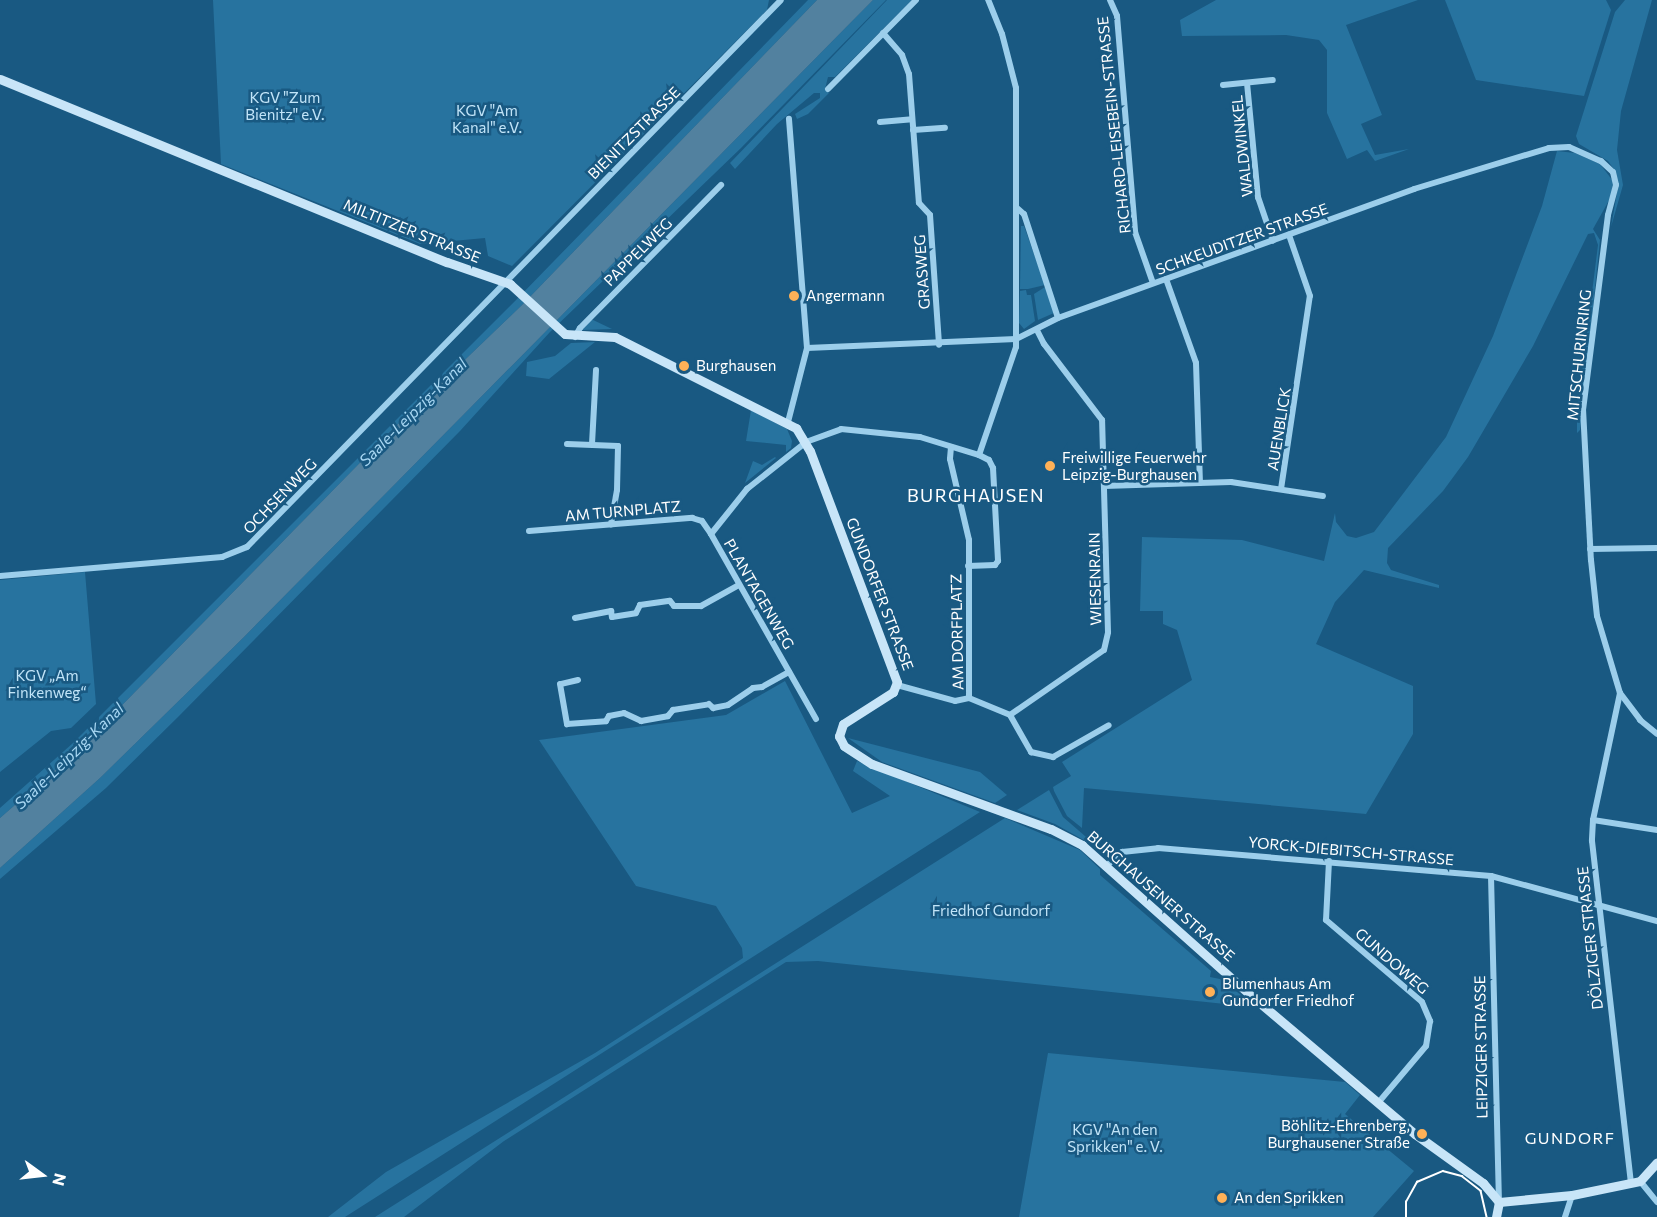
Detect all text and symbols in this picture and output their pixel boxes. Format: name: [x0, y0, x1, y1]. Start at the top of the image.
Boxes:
street label: RICHARD-LEISEBEIN-STRASSE: [1094, 15, 1134, 235]
street label: BIENITZSTRASSE: [584, 83, 684, 183]
park label: KGV "Zum Bienitz" e.V.: [245, 88, 325, 123]
street label: WALDWINKEL: [1228, 94, 1256, 198]
park label: KGV "Am Kanal" e.V.: [452, 101, 522, 136]
street label: MILTITZER STRASSE: [341, 195, 483, 267]
street label: SCHKEUDITZER STRASSE: [1153, 199, 1331, 279]
street label: PAPPELWEG: [600, 214, 676, 290]
street label: GRASWEG: [910, 234, 934, 310]
place label: Angermann: [806, 287, 885, 305]
marker: Angermann: [787, 289, 801, 303]
street label: MITSCHURINRING: [1563, 289, 1595, 421]
water label: Saale-Leipzig-Kanal: [355, 354, 471, 470]
place label: Burghausen: [696, 357, 776, 375]
marker: Burghausen: [677, 359, 691, 373]
street label: AUENBLICK: [1264, 386, 1294, 472]
place label: Freiwillige Feuerwehr Leipzig-Burghausen: [1062, 448, 1207, 483]
street label: OCHSENWEG: [239, 455, 321, 537]
marker: Freiwillige Feuerwehr Leipzig-Burghausen: [1043, 459, 1057, 473]
district label: BURGHAUSEN: [907, 484, 1045, 506]
street label: AM TURNPLATZ: [564, 497, 682, 525]
street label: GUNDORFER STRASSE: [843, 515, 917, 673]
street label: WIESENRAIN: [1085, 532, 1105, 626]
street label: PLANTAGENWEG: [720, 536, 798, 652]
street label: AM DORFPLATZ: [947, 574, 967, 690]
park label: KGV „Am Finkenweg“: [7, 666, 87, 701]
water label: Saale-Leipzig-Kanal: [10, 699, 128, 813]
street label: BURGHAUSENER STRASSE: [1084, 827, 1238, 965]
street label: YORCK-DIEBITSCH-STRASSE: [1247, 833, 1455, 869]
street label: DÖLZIGER STRASSE: [1574, 865, 1606, 1011]
park label: Friedhof Gundorf: [932, 902, 1050, 920]
street label: GUNDOWEG: [1352, 924, 1432, 998]
place label: Blumenhaus Am Gundorfer Friedhof: [1222, 974, 1354, 1009]
street label: LEIPZIGER STRASSE: [1471, 975, 1491, 1119]
marker: Blumenhaus Am Gundorfer Friedhof: [1203, 985, 1217, 999]
place label: Böhlitz-Ehrenberg, Burghausener Straße: [1267, 1116, 1410, 1151]
park label: KGV "An den Sprikken" e. V.: [1067, 1120, 1163, 1155]
marker: Böhlitz-Ehrenberg, Burghausener Straße: [1415, 1127, 1429, 1141]
district label: GUNDORF: [1525, 1128, 1615, 1148]
north arrow: [12, 1145, 72, 1205]
text: N: [49, 1172, 71, 1188]
place label: An den Sprikken: [1234, 1189, 1344, 1207]
marker: An den Sprikken: [1215, 1191, 1229, 1205]

